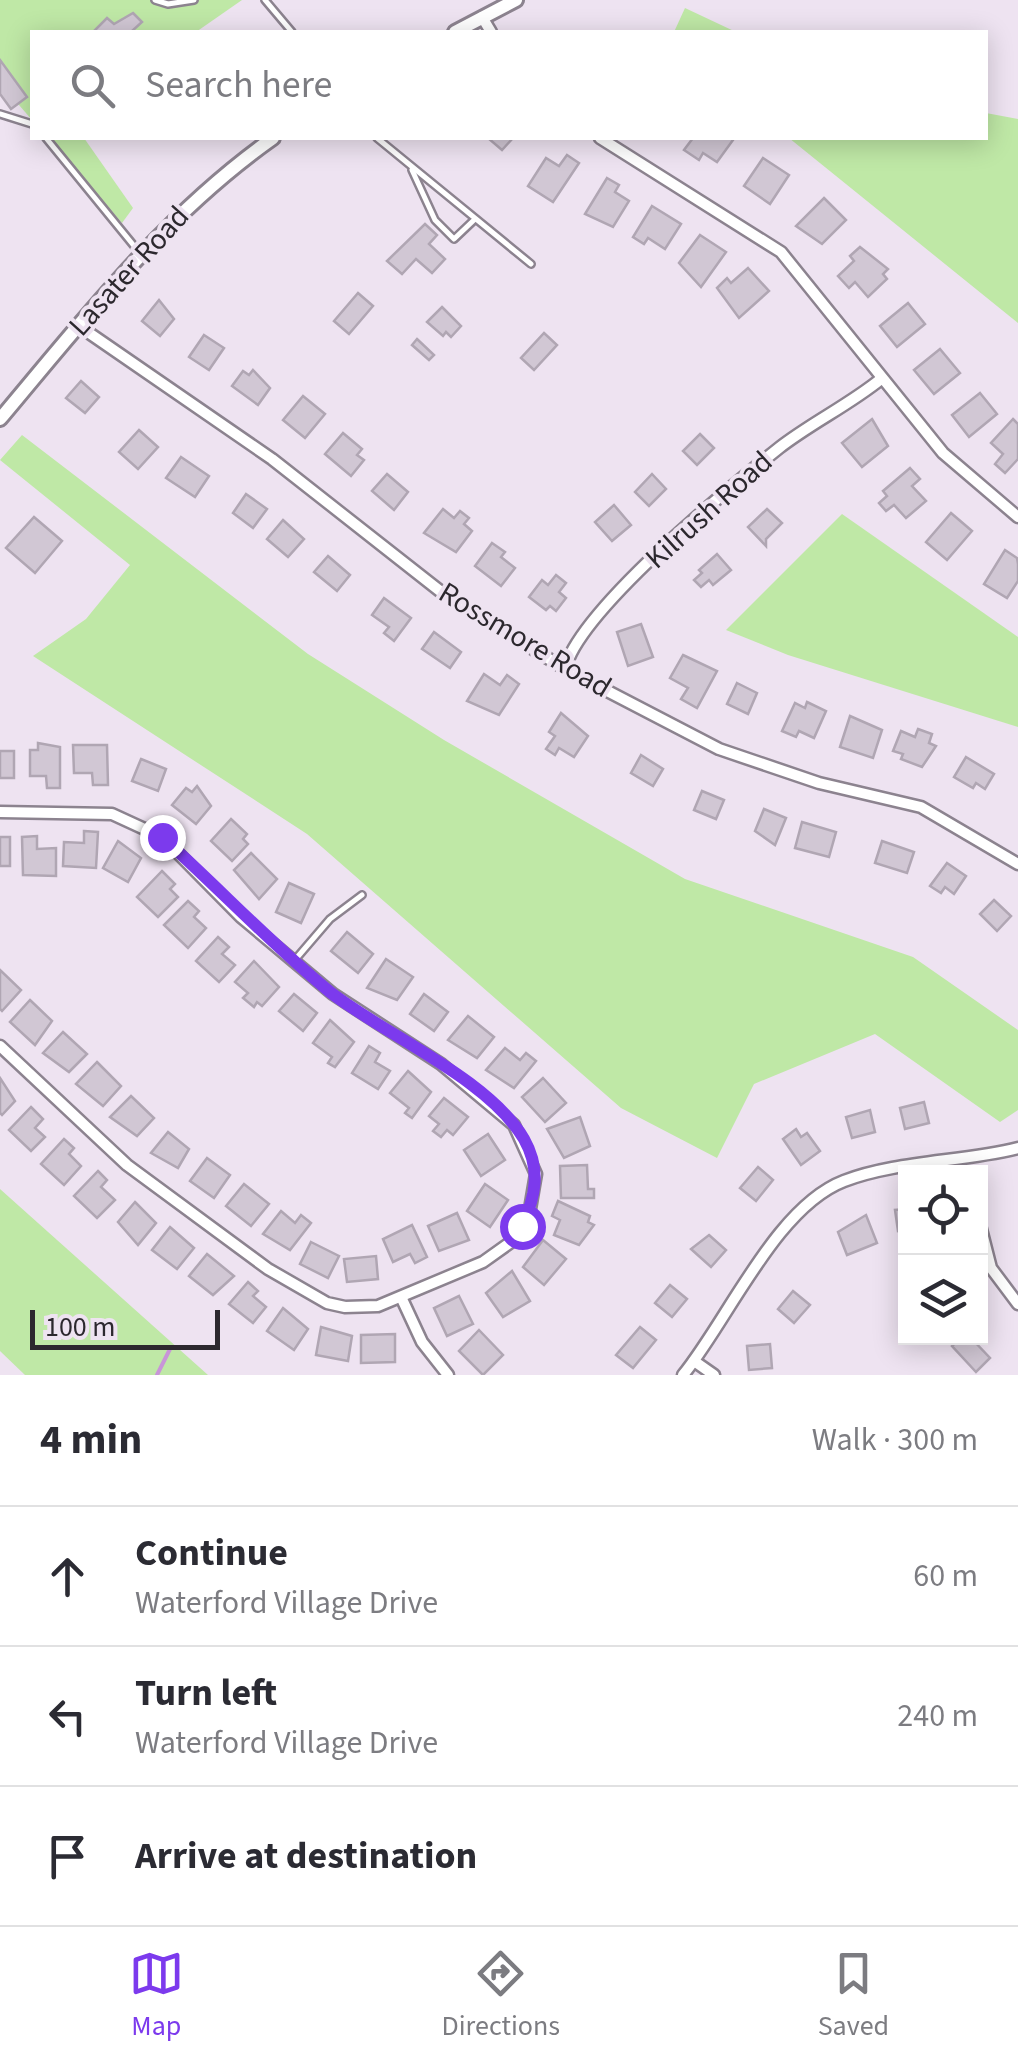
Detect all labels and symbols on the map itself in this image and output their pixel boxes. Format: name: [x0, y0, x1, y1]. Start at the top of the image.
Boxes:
street label: Lasater Road: [59, 196, 199, 346]
street label: Kilrush Road: [636, 441, 782, 579]
street label: Rossmore Road: [431, 571, 619, 709]
route end: [140, 815, 186, 861]
route start: [500, 1204, 546, 1250]
scale bar: [30, 1305, 220, 1350]

